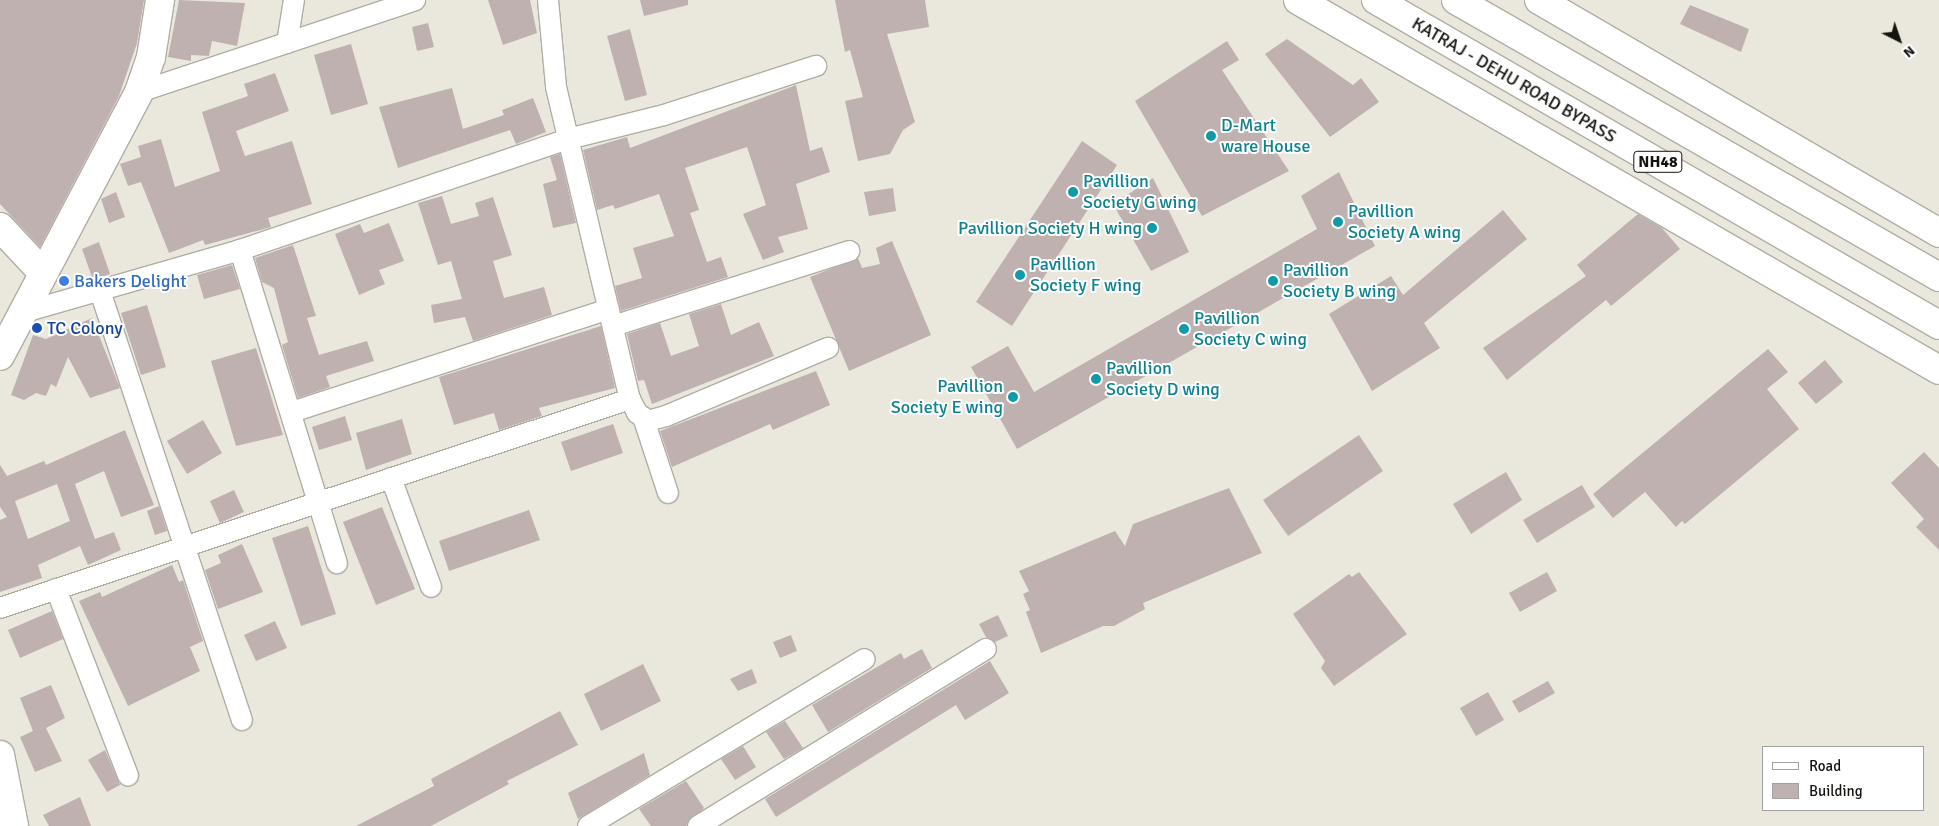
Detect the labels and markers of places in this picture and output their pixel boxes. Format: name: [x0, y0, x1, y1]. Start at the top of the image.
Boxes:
place label: D-Mart ware House: [1221, 115, 1310, 158]
marker: D-Mart ware House: [1205, 130, 1217, 142]
place label: Pavillion Society G wing: [1083, 171, 1197, 213]
marker: Pavillion Society G wing: [1067, 186, 1079, 198]
place label: Pavillion Society A wing: [1348, 201, 1461, 243]
marker: Pavillion Society A wing: [1332, 216, 1344, 228]
place label: Pavillion Society H wing: [958, 217, 1142, 239]
marker: Pavillion Society H wing: [1146, 222, 1158, 234]
place label: Pavillion Society F wing: [1030, 254, 1141, 296]
place label: Pavillion Society B wing: [1283, 260, 1396, 302]
marker: Pavillion Society F wing: [1014, 269, 1026, 281]
place label: Bakers Delight: [74, 270, 187, 292]
marker: Bakers Delight: [58, 275, 70, 287]
marker: Pavillion Society B wing: [1267, 275, 1279, 287]
place label: Pavillion Society C wing: [1194, 308, 1307, 350]
place label: TC Colony: [47, 317, 123, 339]
marker: TC Colony: [31, 322, 43, 334]
marker: Pavillion Society C wing: [1178, 323, 1190, 335]
place label: Pavillion Society D wing: [1106, 358, 1220, 400]
marker: Pavillion Society D wing: [1090, 373, 1102, 385]
place label: Pavillion Society E wing: [891, 376, 1003, 418]
marker: Pavillion Society E wing: [1007, 391, 1019, 403]

